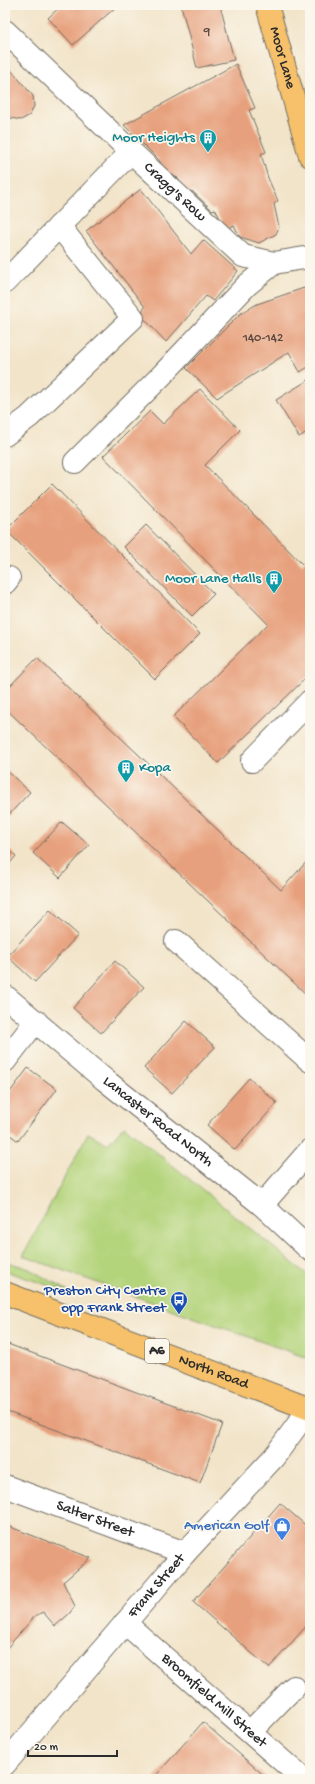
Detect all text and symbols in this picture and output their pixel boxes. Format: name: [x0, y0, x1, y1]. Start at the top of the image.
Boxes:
house number: 9: [203, 25, 211, 40]
street label: Moor Lane: [265, 25, 299, 91]
building icon: Moor Heights: [198, 128, 218, 153]
place label: Moor Heights: [112, 129, 195, 147]
street label: Cragg's Row: [140, 159, 210, 226]
house number: 140-142: [242, 331, 284, 346]
building icon: Moor Lane Halls: [264, 569, 284, 594]
place label: Moor Lane Halls: [165, 570, 261, 588]
building icon: Kopa: [116, 758, 136, 783]
place label: Kopa: [139, 759, 171, 777]
street label: Lancaster Road North: [99, 1073, 217, 1171]
place label: Preston City Centre opp Frank Street: [43, 1282, 168, 1317]
bus stop icon: Preston City Centre opp Frank Street: [169, 1290, 189, 1315]
road number: A6: [145, 1339, 169, 1363]
street label: North Road: [176, 1351, 252, 1394]
street label: Salter Street: [54, 1497, 138, 1543]
shop icon: American Golf: [272, 1516, 292, 1541]
place label: American Golf: [184, 1517, 270, 1535]
street label: Frank Street: [124, 1549, 190, 1623]
street label: Broomfield Mill Street: [157, 1649, 272, 1753]
scale bar: [28, 1732, 117, 1758]
text: 20 m: [34, 1741, 59, 1755]

